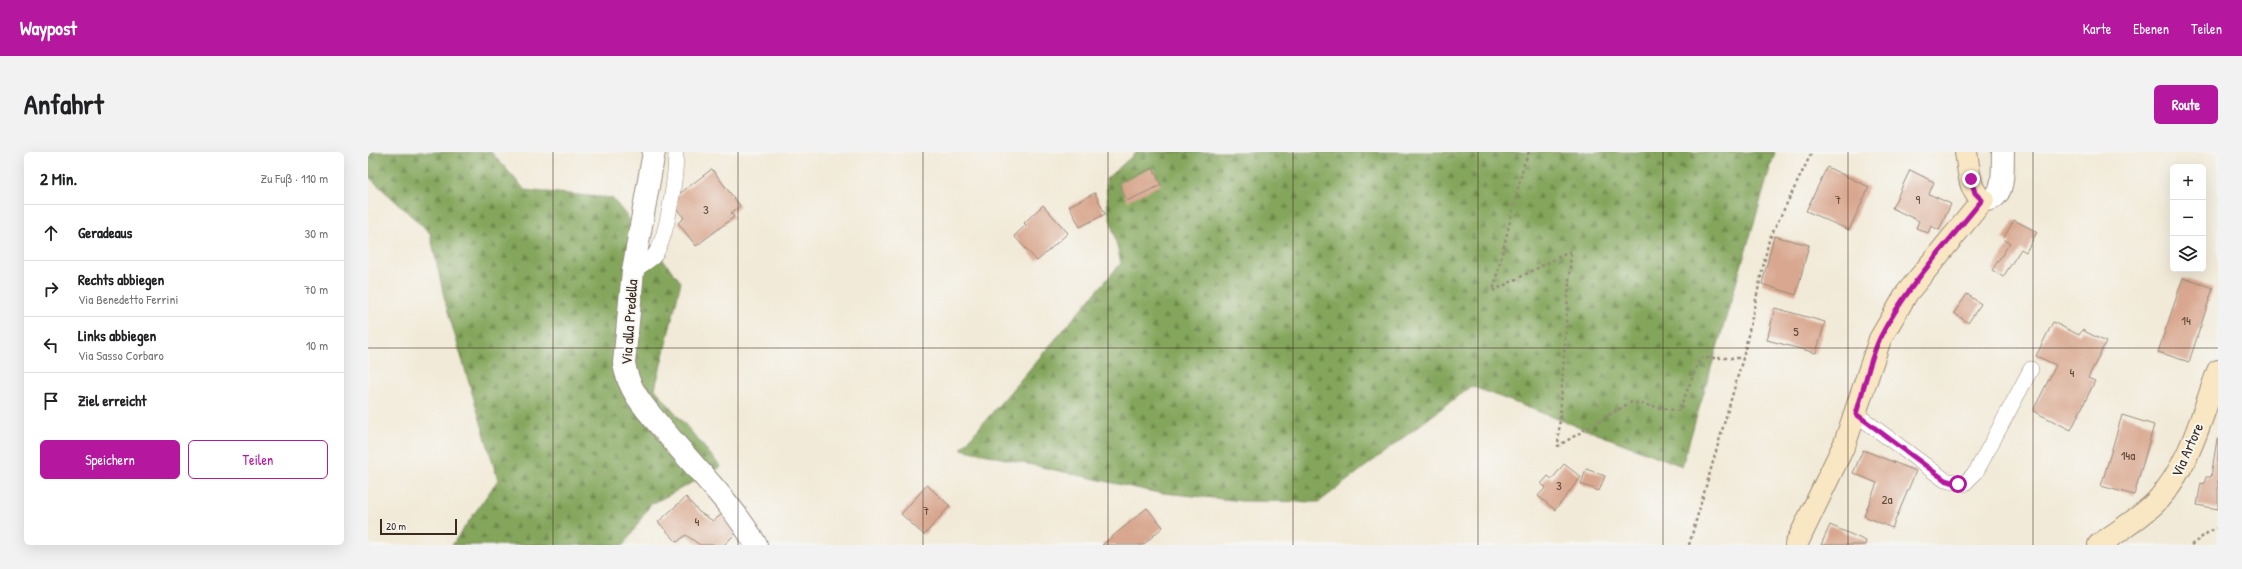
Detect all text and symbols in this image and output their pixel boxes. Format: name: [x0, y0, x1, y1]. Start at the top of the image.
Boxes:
text: Waypost: [20, 15, 77, 41]
text: Karte: [2083, 19, 2111, 38]
text: Ebenen: [2133, 19, 2169, 38]
text: Teilen: [2191, 19, 2222, 38]
text: Anfahrt: [24, 85, 104, 123]
button: Route: [2154, 85, 2218, 124]
map controls: [2170, 164, 2206, 272]
button: +: [2170, 164, 2206, 200]
text: 2 Min.: [40, 167, 77, 190]
text: Zu Fuß · 110 m: [261, 169, 328, 187]
route end: [1962, 170, 1980, 188]
house number: 7: [1835, 190, 1841, 208]
house number: 9: [1916, 190, 1921, 208]
house number: 3: [703, 200, 709, 218]
button: −: [2170, 200, 2206, 236]
icon: ahead: [40, 222, 62, 244]
text: Geradeaus: [78, 222, 132, 243]
text: 30 m: [305, 224, 328, 242]
button: layers: [2170, 236, 2206, 272]
text: Rechts abbiegen: [78, 269, 164, 290]
icon: right: [40, 278, 62, 300]
street label: Via alla Predella: [616, 278, 642, 366]
text: 70 m: [304, 280, 328, 298]
text: Via Benedetto Ferrini: [78, 290, 178, 308]
house number: 14: [2181, 311, 2191, 329]
house number: 5: [1793, 322, 1799, 340]
text: Links abbiegen: [78, 325, 156, 346]
icon: left: [40, 334, 62, 356]
text: 10 m: [306, 336, 328, 354]
text: Via Sasso Corbaro: [78, 346, 164, 364]
house number: 4: [2070, 363, 2075, 381]
icon: arrive: [40, 390, 62, 412]
text: Ziel erreicht: [78, 390, 147, 411]
street label: Via Artore: [2166, 420, 2208, 480]
button: Speichern: [40, 440, 180, 479]
button: Teilen: [188, 440, 328, 479]
house number: 14a: [2121, 446, 2135, 464]
route start: [1949, 475, 1967, 493]
house number: 3: [1556, 476, 1562, 494]
house number: 2a: [1881, 490, 1893, 508]
house number: 7: [923, 501, 929, 519]
house number: 4: [695, 512, 700, 530]
scale bar: [380, 517, 457, 536]
text: 20 m: [386, 519, 406, 533]

